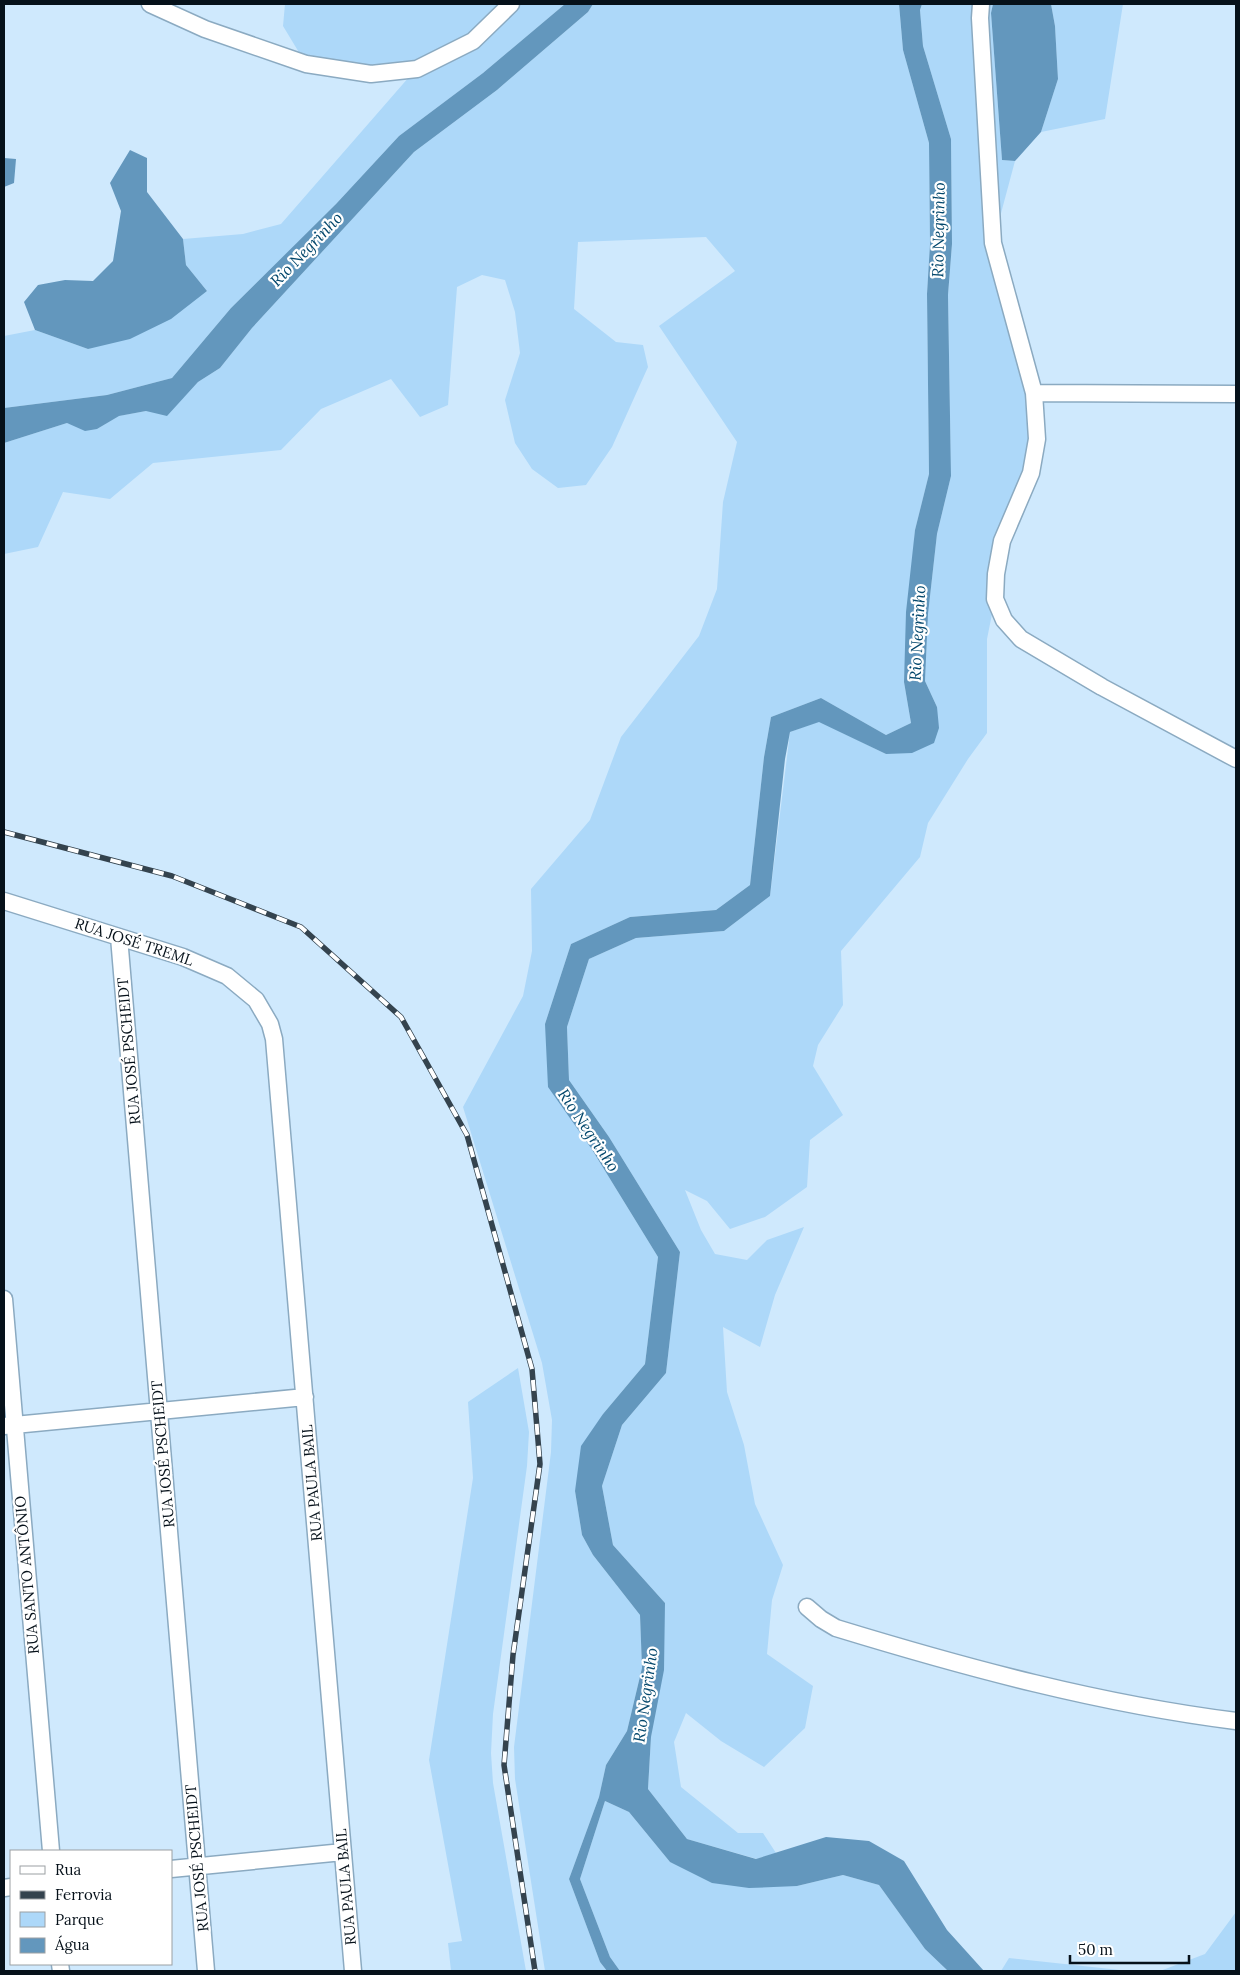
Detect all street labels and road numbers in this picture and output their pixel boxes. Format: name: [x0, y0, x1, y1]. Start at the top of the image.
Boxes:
street label: RUA JOSÉ TREML: [72, 913, 196, 970]
street label: RUA JOSÉ PSCHEIDT: [113, 976, 144, 1125]
street label: RUA JOSÉ PSCHEIDT: [147, 1379, 178, 1528]
street label: RUA PAULA BAIL: [297, 1424, 326, 1542]
street label: RUA SANTO ANTÔNIO: [10, 1495, 43, 1655]
street label: RUA JOSÉ PSCHEIDT: [181, 1783, 212, 1932]
street label: RUA PAULA BAIL: [331, 1828, 360, 1946]

